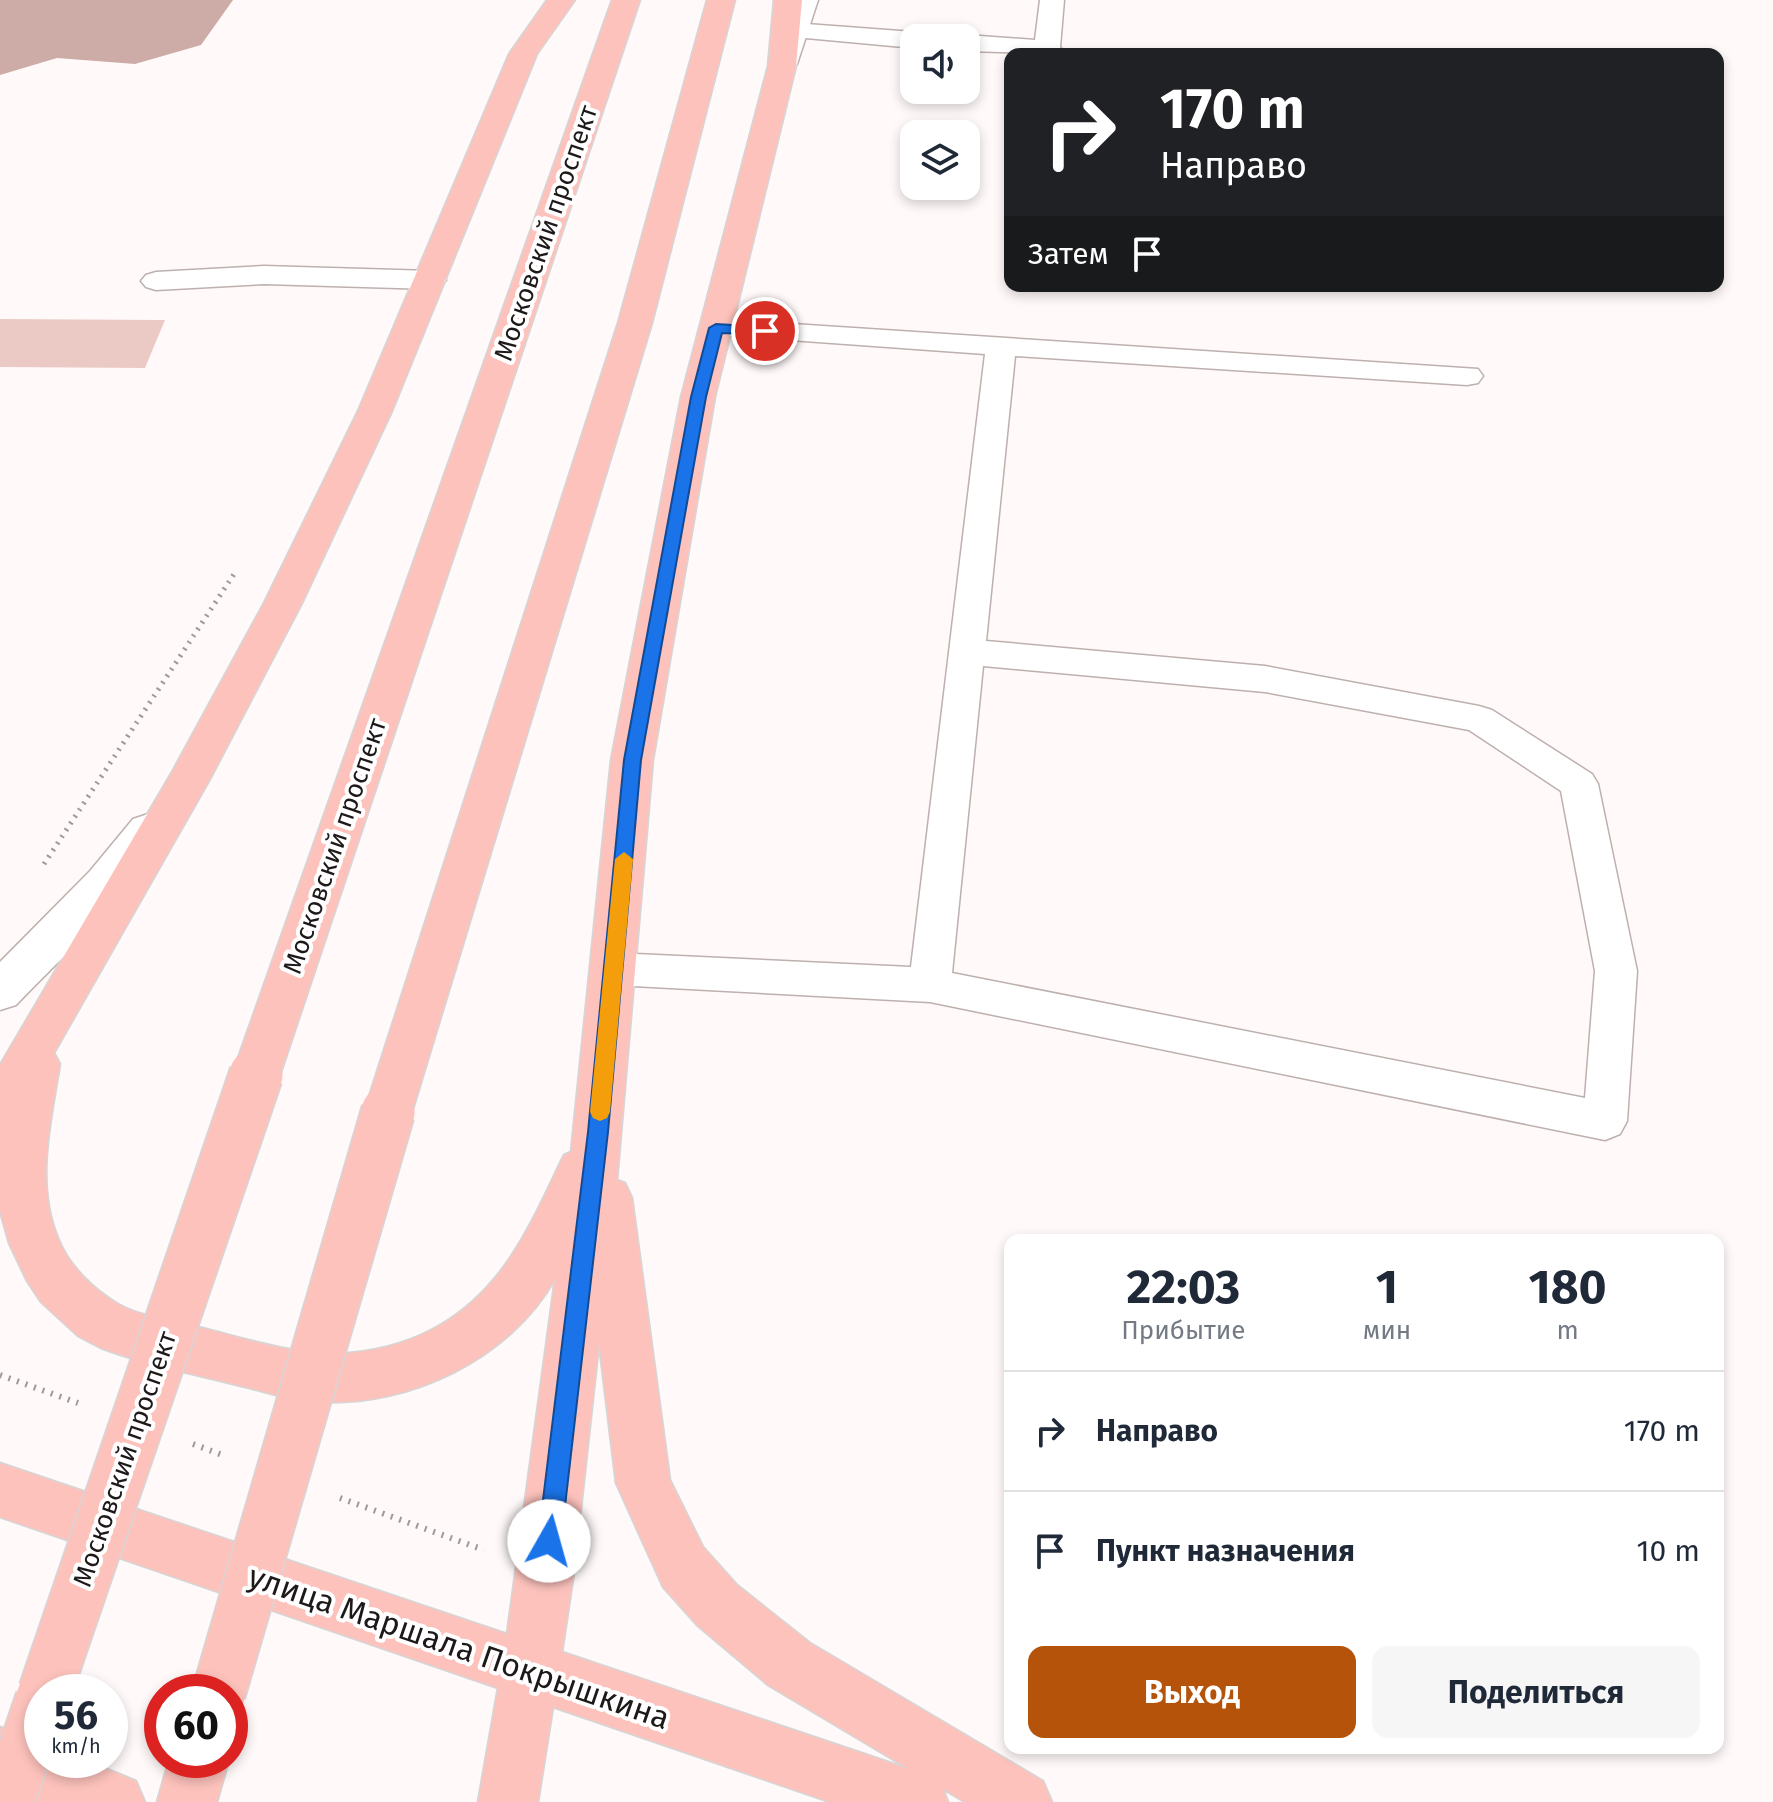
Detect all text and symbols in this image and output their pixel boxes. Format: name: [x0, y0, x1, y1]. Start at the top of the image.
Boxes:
map controls: [900, 24, 980, 200]
button: sound: [900, 24, 980, 104]
text: 170 m: [1160, 76, 1305, 143]
icon: right: [1028, 80, 1132, 184]
street label: Московский проспект: [488, 101, 604, 365]
button: layers: [900, 120, 980, 200]
text: Направо: [1160, 144, 1307, 188]
icon: arrive: [1125, 232, 1169, 276]
text: Затем: [1028, 236, 1109, 272]
pin: [731, 297, 799, 365]
icon: arrive: [743, 309, 787, 353]
street label: Московский проспект: [277, 714, 393, 978]
text: 22:03: [1127, 1258, 1240, 1316]
text: 1: [1376, 1258, 1398, 1316]
text: 180: [1528, 1258, 1607, 1316]
text: Прибытие: [1121, 1315, 1245, 1346]
text: мин: [1363, 1315, 1411, 1346]
text: m: [1556, 1315, 1579, 1346]
street label: Московский проспект: [67, 1327, 183, 1591]
icon: right: [1028, 1409, 1072, 1453]
text: Направо: [1096, 1413, 1218, 1449]
text: 170 m: [1624, 1413, 1700, 1449]
position arrow: [507, 1499, 591, 1583]
icon: arrive: [1028, 1529, 1072, 1573]
text: Пункт назначения: [1096, 1533, 1355, 1569]
text: 10 m: [1637, 1533, 1700, 1569]
street label: улица Маршала Покрышкина: [243, 1557, 675, 1737]
button: Выход: [1028, 1646, 1356, 1738]
button: Поделиться: [1372, 1646, 1700, 1738]
speed limit sign: 60: [144, 1674, 248, 1778]
text: 56: [54, 1692, 98, 1740]
text: km/h: [51, 1734, 101, 1758]

